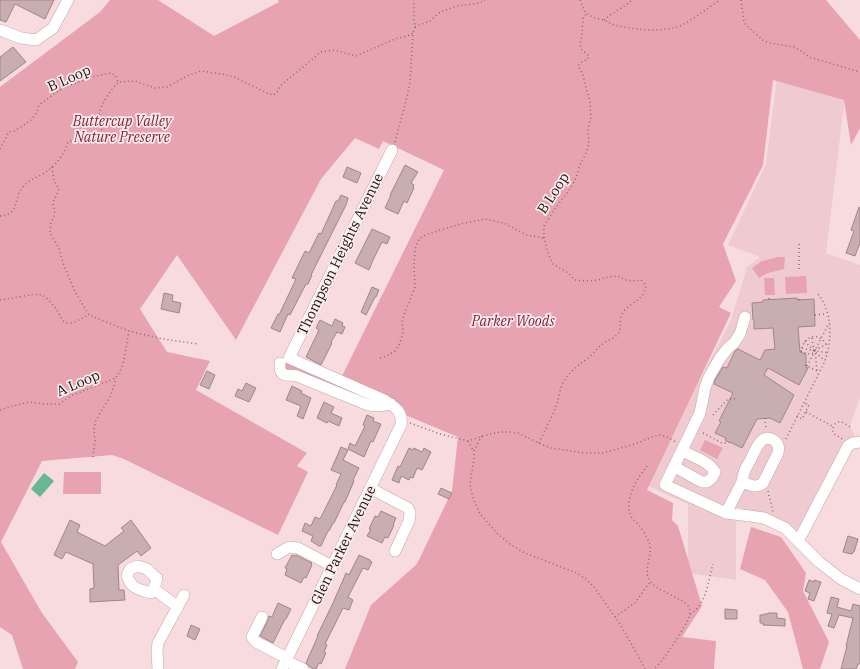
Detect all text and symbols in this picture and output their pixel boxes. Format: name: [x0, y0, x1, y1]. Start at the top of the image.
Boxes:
street label: B Loop: [45, 61, 93, 95]
park label: Buttercup Valley Nature Preserve: [72, 112, 173, 146]
street label: B Loop: [533, 169, 573, 217]
street label: Thompson Heights Avenue: [293, 170, 387, 338]
park label: Parker Woods: [470, 312, 555, 330]
street label: A Loop: [53, 366, 103, 400]
street label: Glen Parker Avenue: [306, 482, 380, 608]

